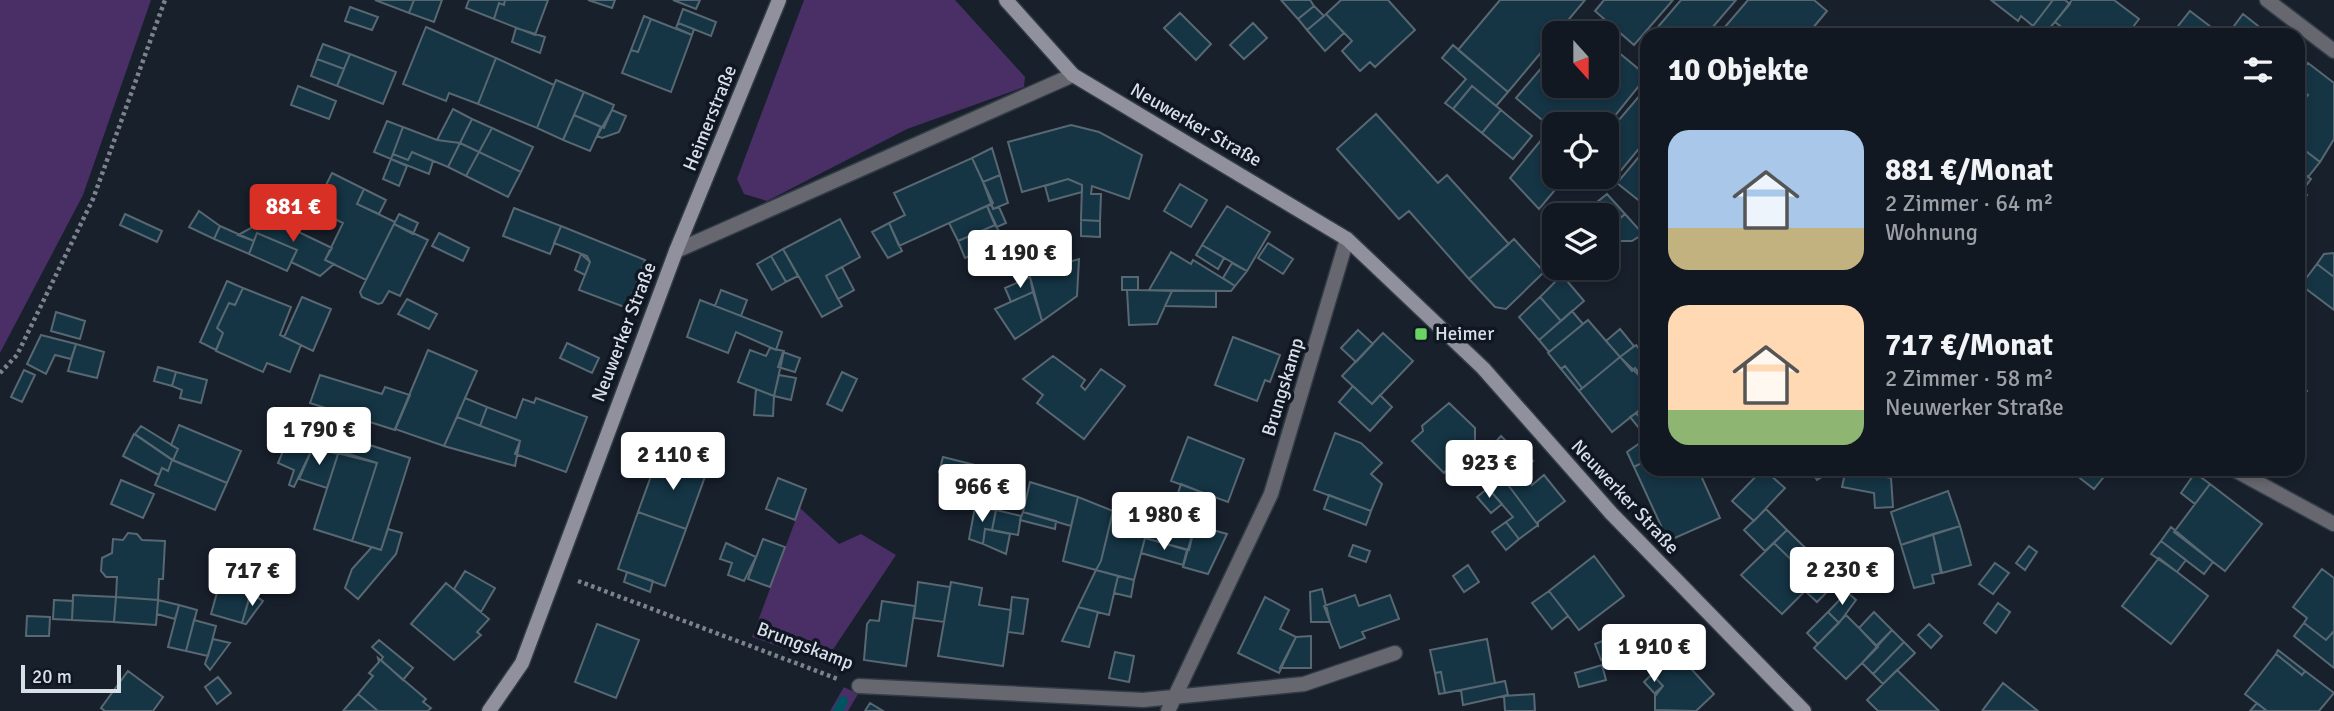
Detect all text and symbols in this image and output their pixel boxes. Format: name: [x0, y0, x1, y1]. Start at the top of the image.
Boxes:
north arrow: [1542, 21, 1619, 98]
map controls: [1542, 21, 1619, 280]
icon: filters: [2239, 51, 2277, 89]
text: 10 Objekte: [1668, 52, 1809, 89]
street label: Heimerstraße: [678, 62, 742, 174]
street label: Neuwerker Straße: [1126, 78, 1266, 172]
button: locate: [1542, 112, 1619, 189]
text: 881 €/Monat: [1885, 152, 2053, 189]
icon: home: [1724, 158, 1808, 242]
pin: 881 €: [244, 184, 342, 244]
text: 2 Zimmer · 64 m²: [1885, 189, 2053, 218]
text: 881 €: [266, 192, 320, 221]
button: layers: [1542, 203, 1619, 280]
text: Wohnung: [1885, 218, 1978, 247]
pin: 1 190 €: [955, 230, 1085, 290]
text: 1 190 €: [984, 238, 1056, 267]
street label: Neuwerker Straße: [586, 259, 662, 405]
place label: Heimer: [1435, 322, 1494, 346]
marker: Heimer: [1413, 326, 1429, 342]
text: 717 €/Monat: [1885, 327, 2053, 364]
icon: home: [1724, 333, 1808, 417]
street label: Brungskamp: [1257, 335, 1309, 439]
text: 2 Zimmer · 58 m²: [1885, 364, 2053, 393]
text: Neuwerker Straße: [1885, 393, 2064, 422]
pin: 1 790 €: [254, 407, 384, 467]
text: 1 790 €: [283, 415, 355, 444]
pin: 2 110 €: [608, 433, 738, 492]
street label: Neuwerker Straße: [1566, 435, 1684, 559]
text: 2 110 €: [637, 440, 709, 469]
pin: 923 €: [1440, 440, 1538, 500]
text: 923 €: [1462, 448, 1516, 477]
pin: 966 €: [933, 464, 1031, 524]
text: 966 €: [955, 472, 1009, 501]
pin: 1 980 €: [1099, 492, 1229, 552]
text: 1 980 €: [1128, 500, 1200, 529]
pin: 717 €: [203, 548, 301, 608]
pin: 2 230 €: [1777, 548, 1907, 607]
text: 2 230 €: [1806, 555, 1878, 584]
text: 717 €: [225, 556, 279, 585]
street label: Brungskamp: [753, 617, 857, 675]
pin: 1 910 €: [1589, 624, 1719, 684]
text: 1 910 €: [1618, 632, 1690, 661]
scale bar: [21, 662, 121, 694]
text: 20 m: [32, 665, 72, 689]

